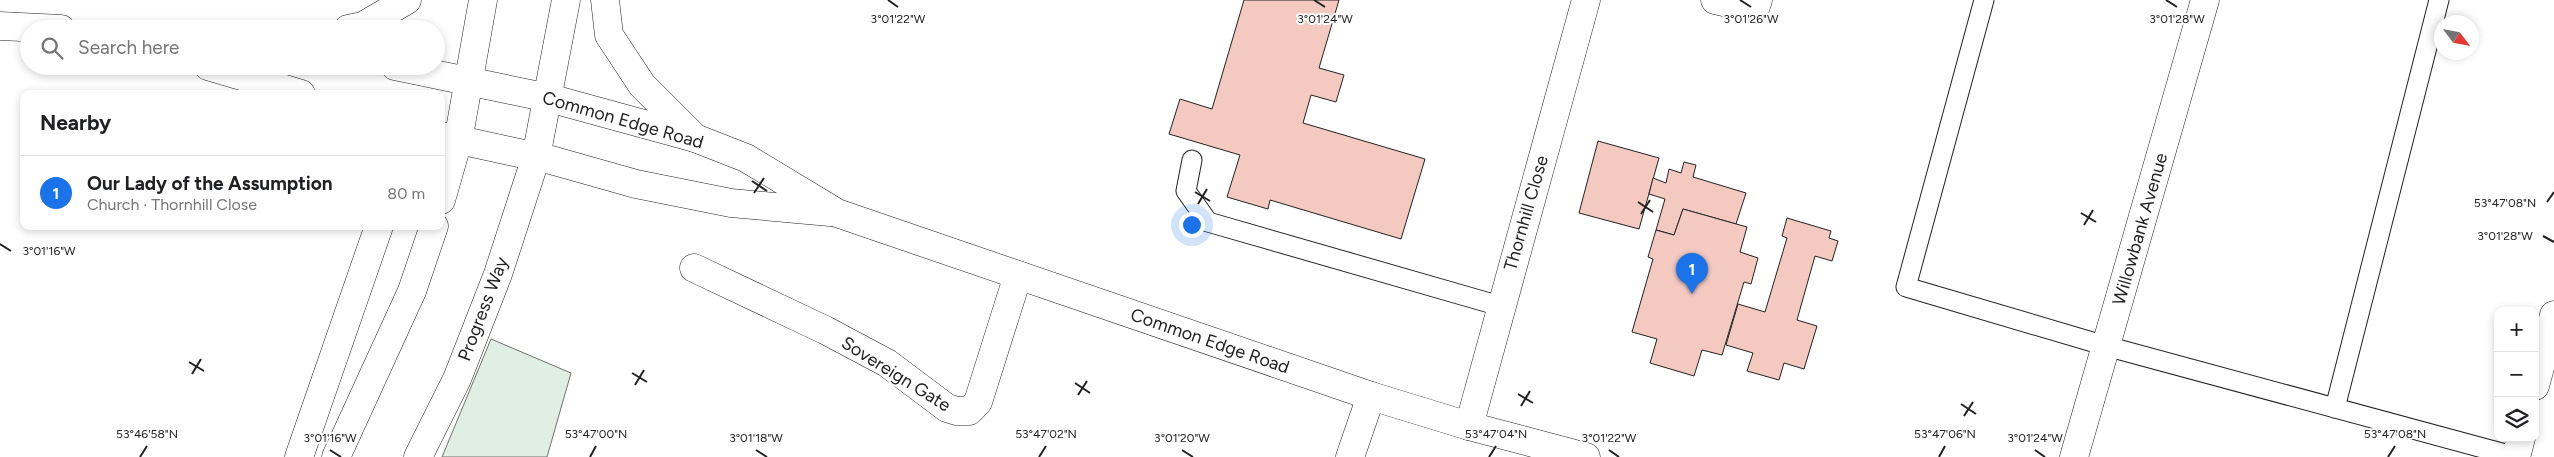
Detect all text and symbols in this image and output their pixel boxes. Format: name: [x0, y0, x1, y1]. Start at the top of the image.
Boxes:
text: 3°01'22"W: [871, 12, 926, 26]
text: 3°01'24"W: [1297, 12, 1353, 26]
text: 3°01'26"W: [1724, 12, 1779, 26]
text: 3°01'28"W: [2149, 12, 2205, 26]
north arrow: [2434, 15, 2479, 60]
search box: [20, 20, 445, 75]
icon: search: [38, 34, 66, 62]
text: Search here: [78, 36, 180, 59]
street label: Common Edge Road: [540, 86, 706, 154]
text: Nearby: [40, 110, 111, 135]
street label: Willowbank Avenue: [2108, 150, 2172, 308]
street label: Thornhill Close: [1499, 153, 1553, 273]
text: Our Lady of the Assumption: [87, 172, 333, 195]
text: 1: [53, 184, 59, 203]
text: 80 m: [387, 184, 425, 203]
text: Church · Thornhill Close: [87, 195, 257, 214]
text: 53°47'08"N: [2474, 196, 2536, 210]
your location: [1179, 212, 1205, 238]
text: 3°01'28"W: [2477, 229, 2533, 243]
text: 3°01'16"W: [22, 244, 76, 258]
street label: Progress Way: [453, 253, 513, 364]
pin: 1: [1676, 253, 1708, 294]
street label: Common Edge Road: [1128, 304, 1292, 378]
map controls: [2494, 307, 2539, 442]
button: +: [2494, 307, 2539, 352]
street label: Sovereign Gate: [837, 332, 955, 416]
button: −: [2494, 352, 2539, 397]
button: layers: [2494, 397, 2539, 442]
text: 53°46'58"N: [116, 427, 178, 441]
text: 53°47'00"N: [565, 427, 627, 441]
text: 53°47'02"N: [1015, 427, 1077, 441]
text: 53°47'04"N: [1465, 427, 1527, 441]
text: 53°47'06"N: [1914, 427, 1976, 441]
text: 53°47'08"N: [2364, 427, 2426, 441]
text: 3°01'16"W: [303, 431, 357, 445]
text: 3°01'18"W: [729, 431, 783, 445]
text: 3°01'20"W: [1154, 431, 1210, 445]
text: 3°01'22"W: [1582, 431, 1637, 445]
text: 3°01'24"W: [2007, 431, 2063, 445]

